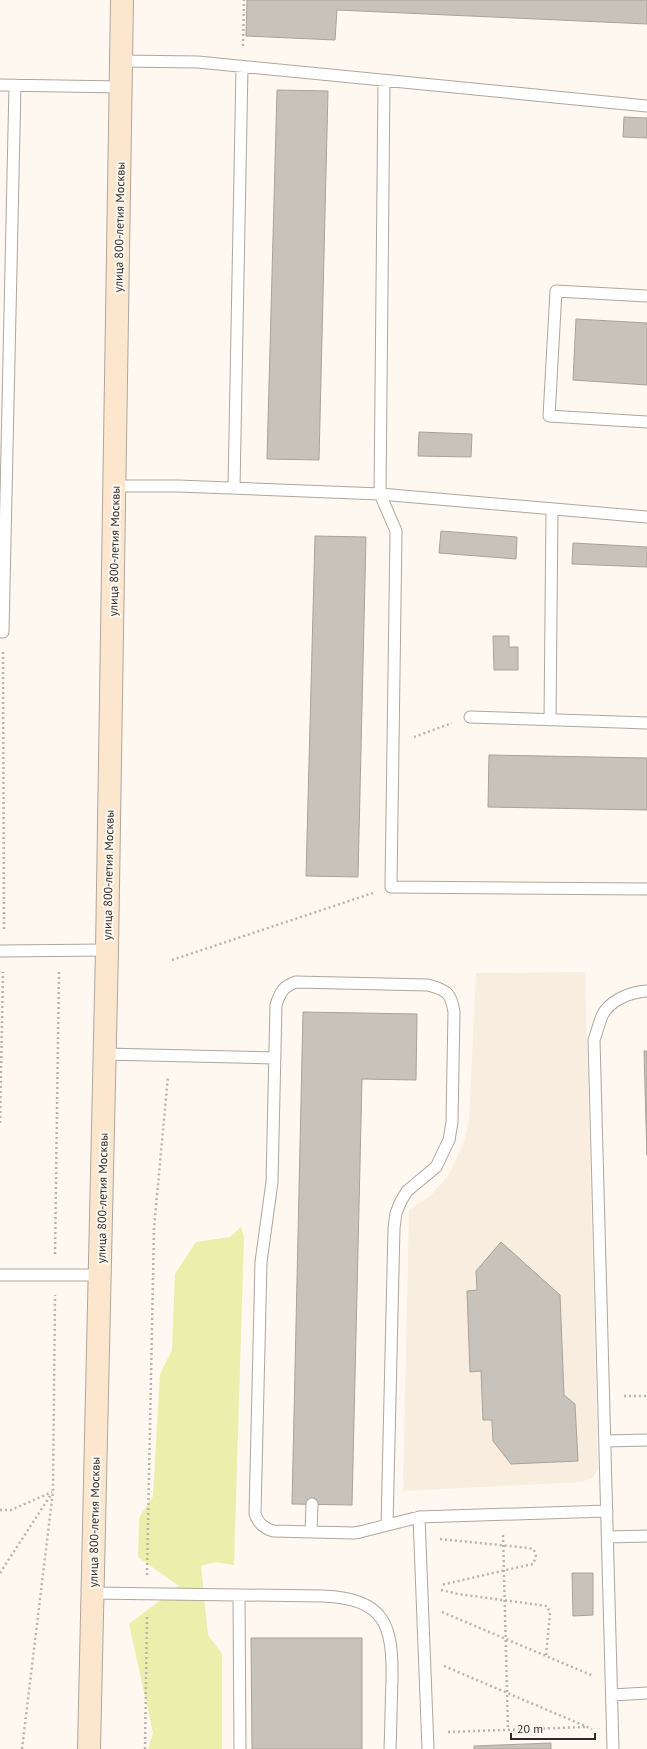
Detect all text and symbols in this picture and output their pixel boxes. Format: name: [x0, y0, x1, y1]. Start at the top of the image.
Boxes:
street label: улица 800-летия Москвы: [110, 162, 128, 292]
street label: улица 800-летия Москвы: [105, 486, 123, 616]
street label: улица 800-летия Москвы: [99, 810, 117, 940]
street label: улица 800-летия Москвы: [93, 1133, 111, 1263]
street label: улица 800-летия Москвы: [85, 1457, 103, 1587]
scale bar: [511, 1715, 595, 1741]
text: 20 m: [517, 1721, 543, 1736]

